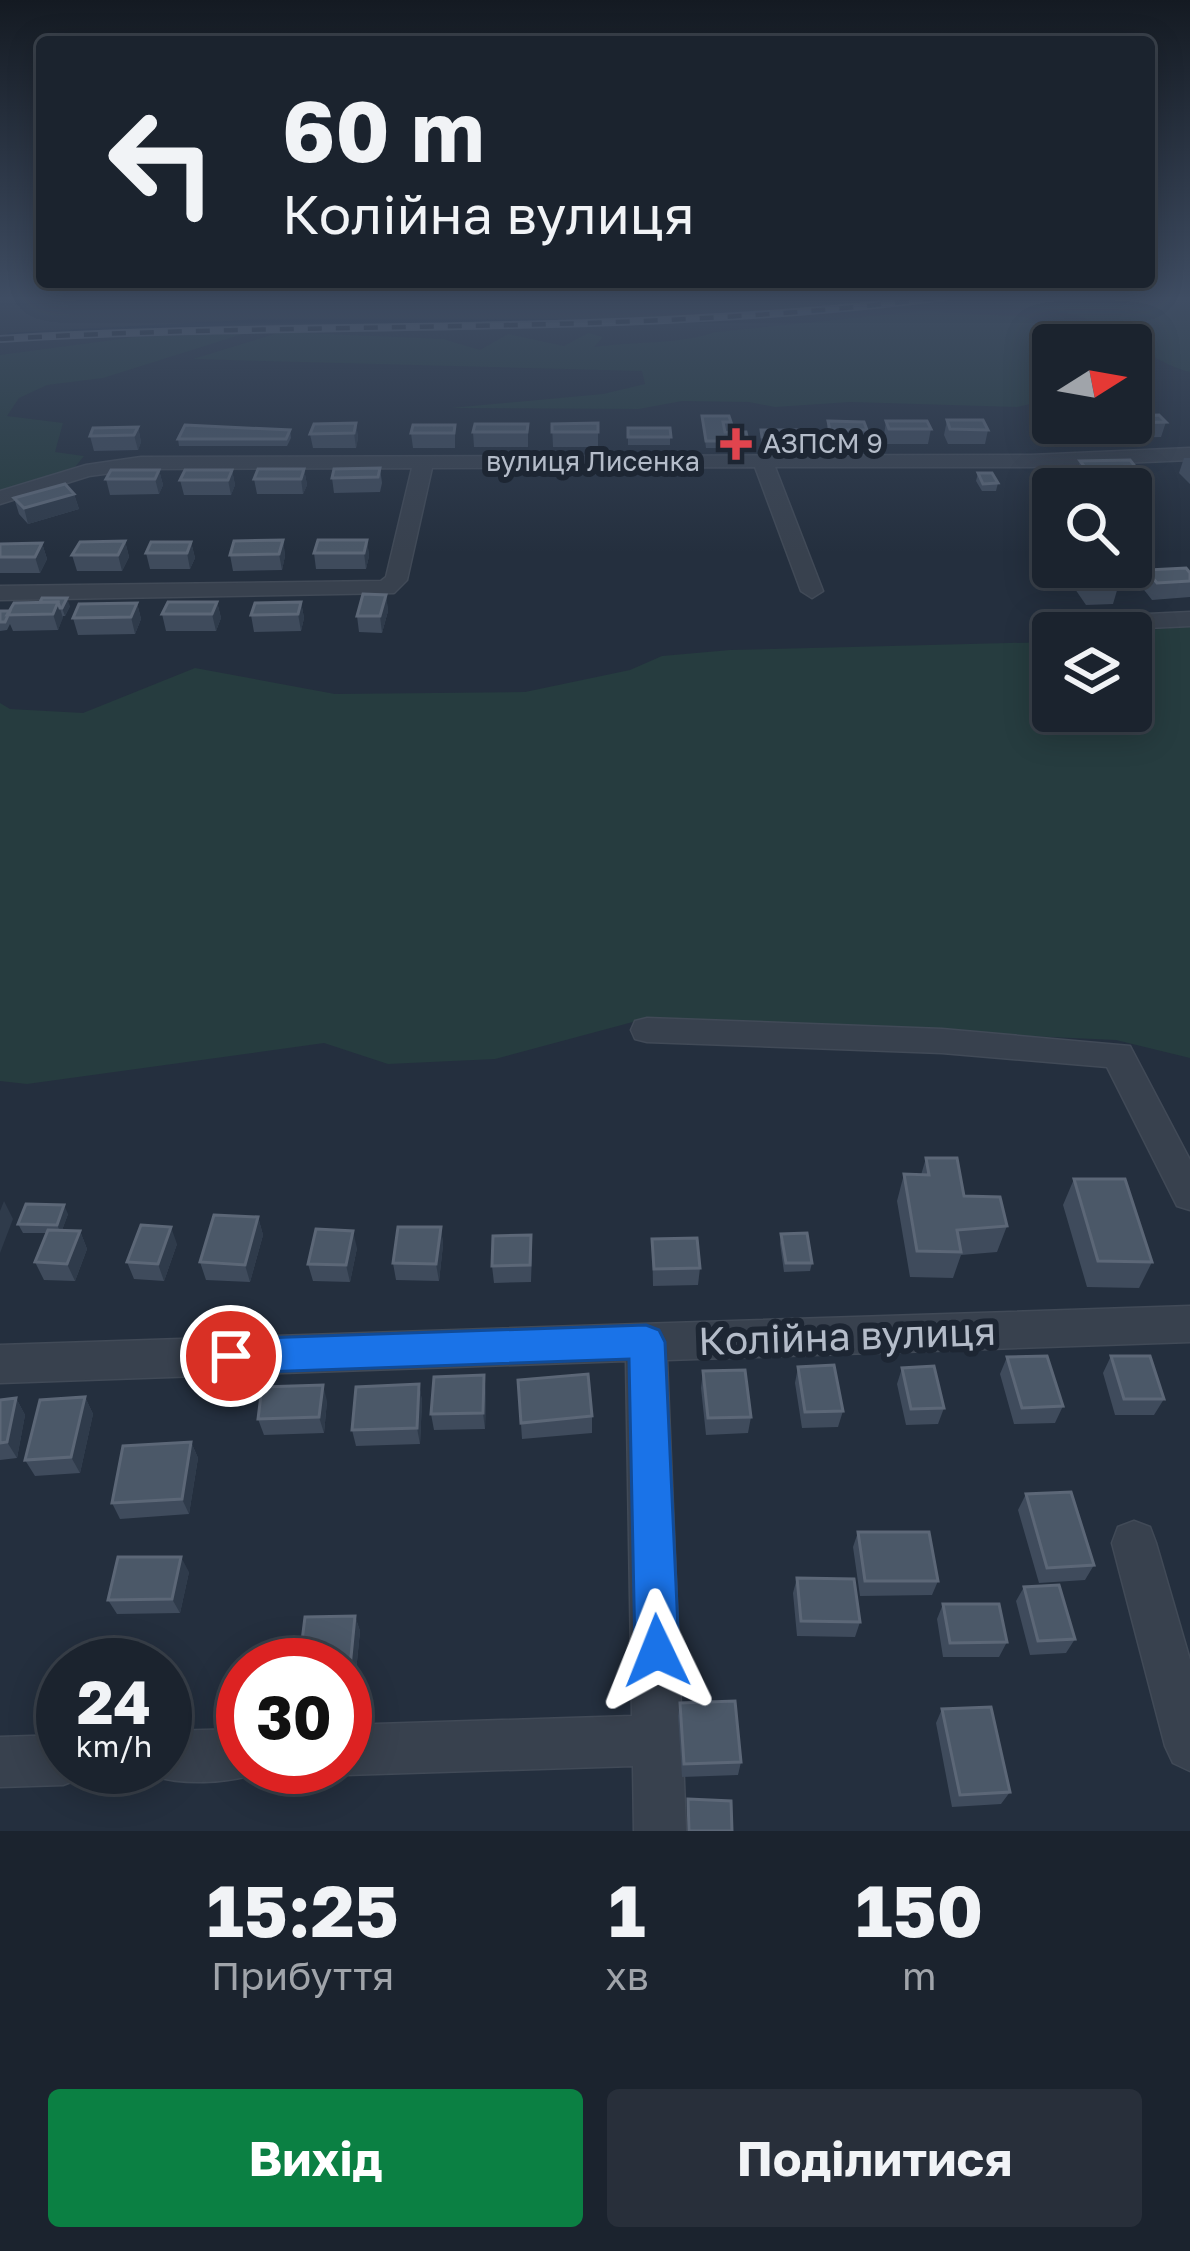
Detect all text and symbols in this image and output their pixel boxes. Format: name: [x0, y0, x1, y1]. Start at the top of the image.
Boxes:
text: 60 m: [282, 80, 484, 180]
icon: left: [84, 84, 240, 240]
text: Колійна вулиця: [282, 181, 694, 246]
north arrow: [1032, 324, 1152, 444]
map controls: [1032, 324, 1152, 732]
place label: АЗПСМ 9: [763, 427, 883, 459]
marker: АЗПСМ 9: [720, 428, 752, 460]
street label: вулиця Лисенка: [486, 445, 700, 477]
button: search: [1032, 468, 1152, 588]
button: layers: [1032, 612, 1152, 732]
pin: [180, 1305, 282, 1407]
street label: Колійна вулиця: [697, 1307, 997, 1364]
icon: arrive: [198, 1323, 264, 1389]
position arrow: [594, 1588, 720, 1714]
speed limit sign: 30: [216, 1638, 372, 1794]
text: 24: [77, 1665, 151, 1737]
text: km/h: [76, 1728, 152, 1764]
text: 15:25: [207, 1866, 399, 1953]
text: 1: [608, 1866, 646, 1953]
text: 150: [855, 1866, 983, 1953]
text: Прибуття: [211, 1952, 394, 1999]
text: хв: [605, 1952, 649, 1999]
text: m: [902, 1952, 937, 1999]
button: Вихід: [48, 2089, 583, 2227]
button: Поділитися: [607, 2089, 1142, 2227]

